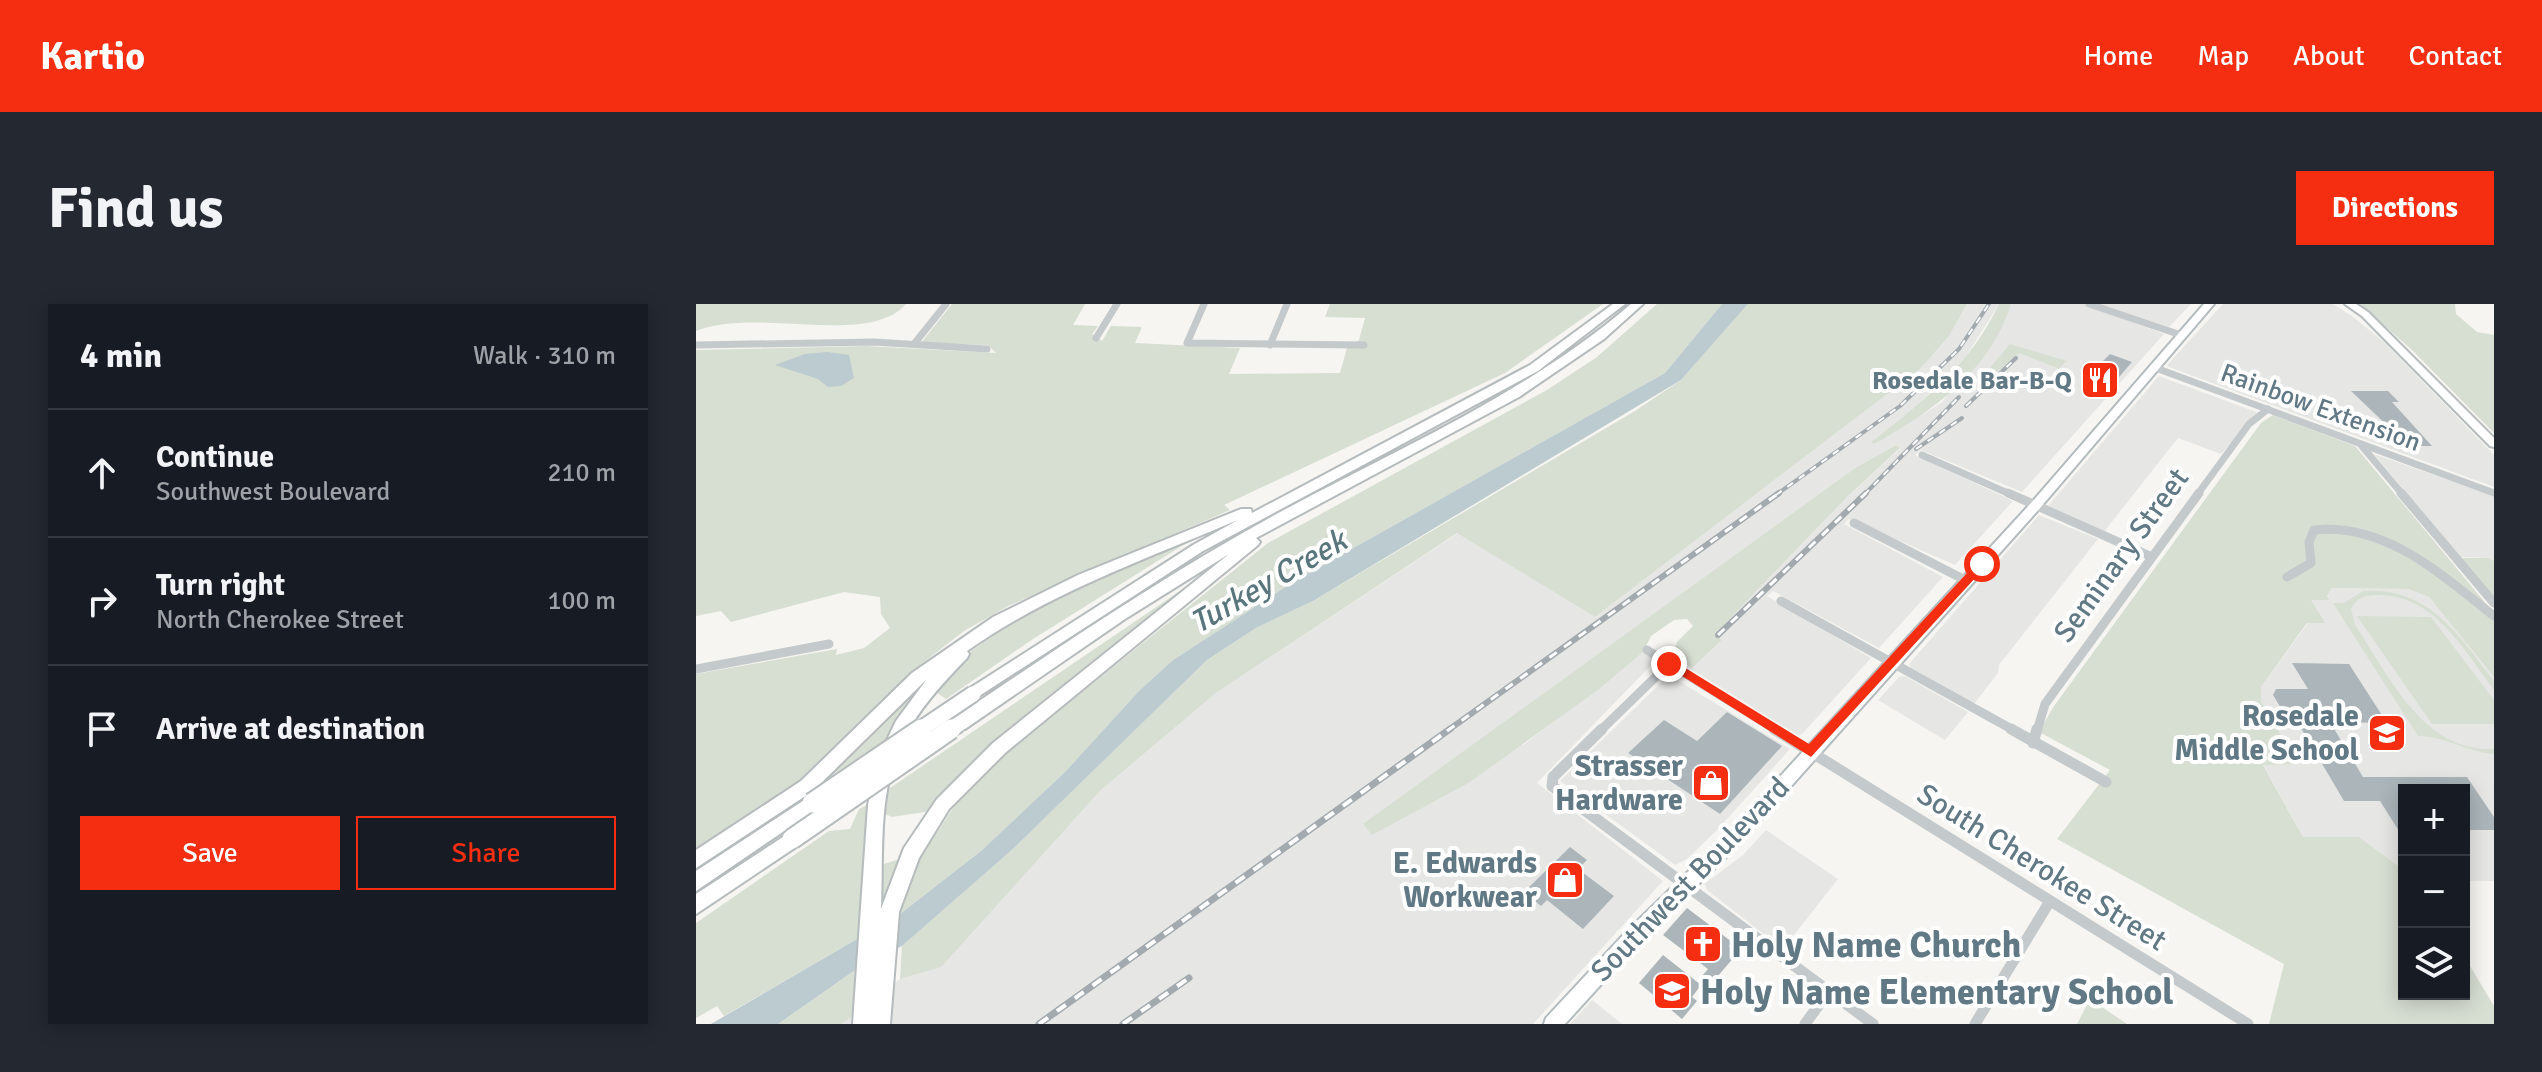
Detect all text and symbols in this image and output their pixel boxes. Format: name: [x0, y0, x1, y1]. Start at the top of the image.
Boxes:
text: Kartio: [40, 33, 145, 80]
text: Home: [2084, 39, 2153, 73]
text: Map: [2197, 39, 2249, 73]
text: About: [2293, 39, 2365, 73]
text: Contact: [2409, 39, 2502, 73]
button: Directions: [2296, 171, 2494, 245]
text: Find us: [48, 174, 223, 243]
text: 4 min: [80, 335, 162, 377]
text: Walk · 310 m: [473, 340, 616, 372]
street label: Rainbow Extension: [2216, 357, 2425, 459]
restaurant icon: Rosedale Bar-B-Q: [2079, 359, 2121, 401]
place label: Rosedale Bar-B-Q: [1872, 365, 2072, 397]
text: Continue: [156, 439, 274, 476]
icon: ahead: [80, 451, 124, 495]
text: 210 m: [547, 457, 616, 489]
street label: Seminary Street: [2046, 461, 2197, 649]
text: Southwest Boulevard: [156, 476, 390, 508]
water label: Turkey Creek: [1183, 520, 1356, 642]
route start: [1964, 546, 2000, 582]
text: Turn right: [156, 567, 285, 604]
icon: right: [80, 579, 124, 623]
text: 100 m: [547, 585, 616, 617]
text: North Cherokee Street: [156, 604, 404, 636]
route end: [1651, 646, 1687, 682]
place label: Rosedale Middle School: [2174, 698, 2359, 769]
icon: arrive: [80, 707, 124, 751]
text: Arrive at destination: [156, 711, 425, 748]
school or university icon: Rosedale Middle School: [2366, 712, 2408, 754]
place label: Strasser Hardware: [1555, 748, 1683, 819]
shop icon: Strasser Hardware: [1690, 762, 1732, 804]
street label: Southwest Boulevard: [1583, 769, 1798, 989]
street label: South Cherokee Street: [1910, 776, 2173, 959]
map controls: [2398, 784, 2470, 1000]
button: +: [2398, 784, 2470, 856]
button: Save: [80, 816, 340, 890]
button: Share: [356, 816, 616, 890]
place label: E. Edwards Workwear: [1393, 845, 1537, 916]
button: −: [2398, 856, 2470, 928]
shop icon: E. Edwards Workwear: [1544, 859, 1586, 901]
church icon: Holy Name Church: [1682, 923, 1724, 965]
place label: Holy Name Church: [1731, 923, 2021, 968]
button: layers: [2398, 928, 2470, 1000]
school or university icon: Holy Name Elementary School: [1651, 970, 1693, 1012]
place label: Holy Name Elementary School: [1700, 970, 2173, 1015]

